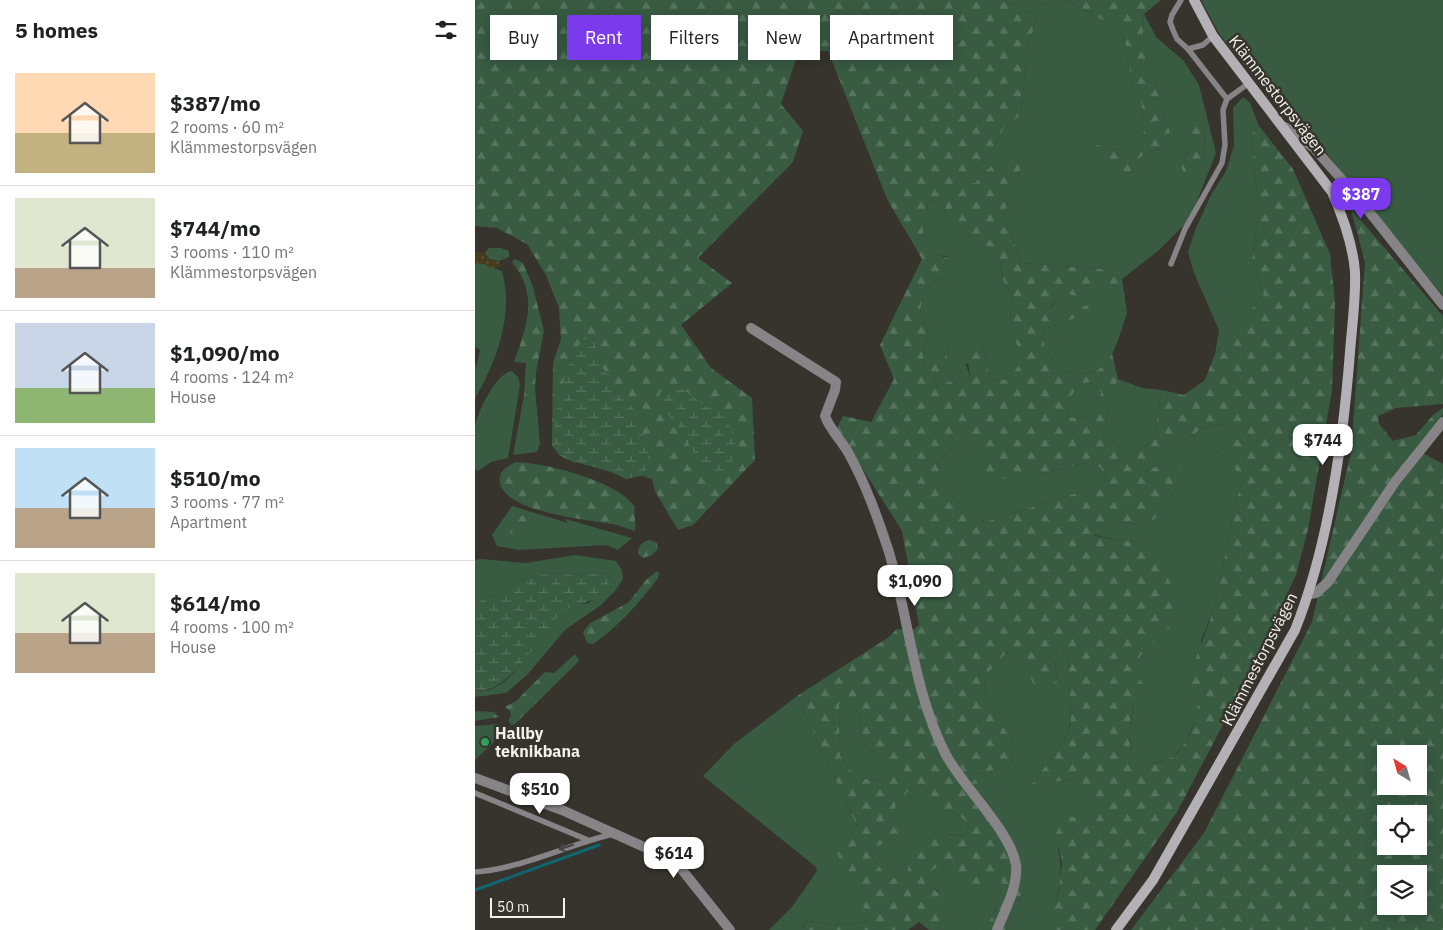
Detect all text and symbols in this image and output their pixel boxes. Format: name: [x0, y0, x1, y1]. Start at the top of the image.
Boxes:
chip: Buy: [490, 15, 557, 60]
chip: Rent: [567, 15, 641, 60]
chip: Filters: [651, 15, 738, 60]
chip: New: [748, 15, 820, 60]
chip: Apartment: [830, 15, 953, 60]
text: 5 homes: [15, 16, 98, 44]
icon: filters: [432, 16, 460, 44]
street label: Klämmestorpsvägen: [1225, 31, 1331, 159]
text: $387/mo: [170, 89, 261, 117]
icon: home: [55, 93, 115, 153]
text: 2 rooms · 60 m²: [170, 117, 284, 137]
text: Klämmestorpsvägen: [170, 137, 317, 157]
pin: $387: [1331, 178, 1391, 220]
text: $387: [1342, 184, 1380, 204]
text: $744/mo: [170, 214, 261, 242]
icon: home: [55, 218, 115, 278]
text: 3 rooms · 110 m²: [170, 242, 294, 262]
text: Klämmestorpsvägen: [170, 262, 317, 282]
text: $1,090/mo: [170, 339, 280, 367]
icon: home: [55, 343, 115, 403]
text: 4 rooms · 124 m²: [170, 367, 294, 387]
text: House: [170, 387, 216, 407]
pin: $744: [1293, 424, 1353, 466]
text: $744: [1304, 430, 1342, 450]
text: $510/mo: [170, 464, 261, 492]
icon: home: [55, 468, 115, 528]
text: 3 rooms · 77 m²: [170, 492, 284, 512]
text: Apartment: [170, 512, 247, 532]
pin: $1,090: [874, 564, 956, 607]
text: $1,090: [889, 571, 941, 591]
text: $614/mo: [170, 589, 261, 617]
street label: Klämmestorpsvägen: [1217, 589, 1301, 729]
icon: home: [55, 593, 115, 653]
text: 4 rooms · 100 m²: [170, 617, 294, 637]
text: House: [170, 637, 216, 657]
place label: Hallby teknikbana: [495, 723, 580, 761]
marker: Hallby teknikbana: [479, 736, 491, 748]
north arrow: [1377, 745, 1427, 795]
map controls: [1377, 745, 1427, 915]
pin: $510: [510, 772, 570, 815]
text: $510: [521, 779, 559, 799]
button: locate: [1377, 805, 1427, 855]
pin: $614: [644, 836, 704, 879]
one-way arrow: [559, 843, 574, 852]
text: $614: [655, 843, 693, 863]
button: layers: [1377, 865, 1427, 915]
scale bar: [490, 895, 565, 918]
text: 50 m: [497, 898, 529, 916]

